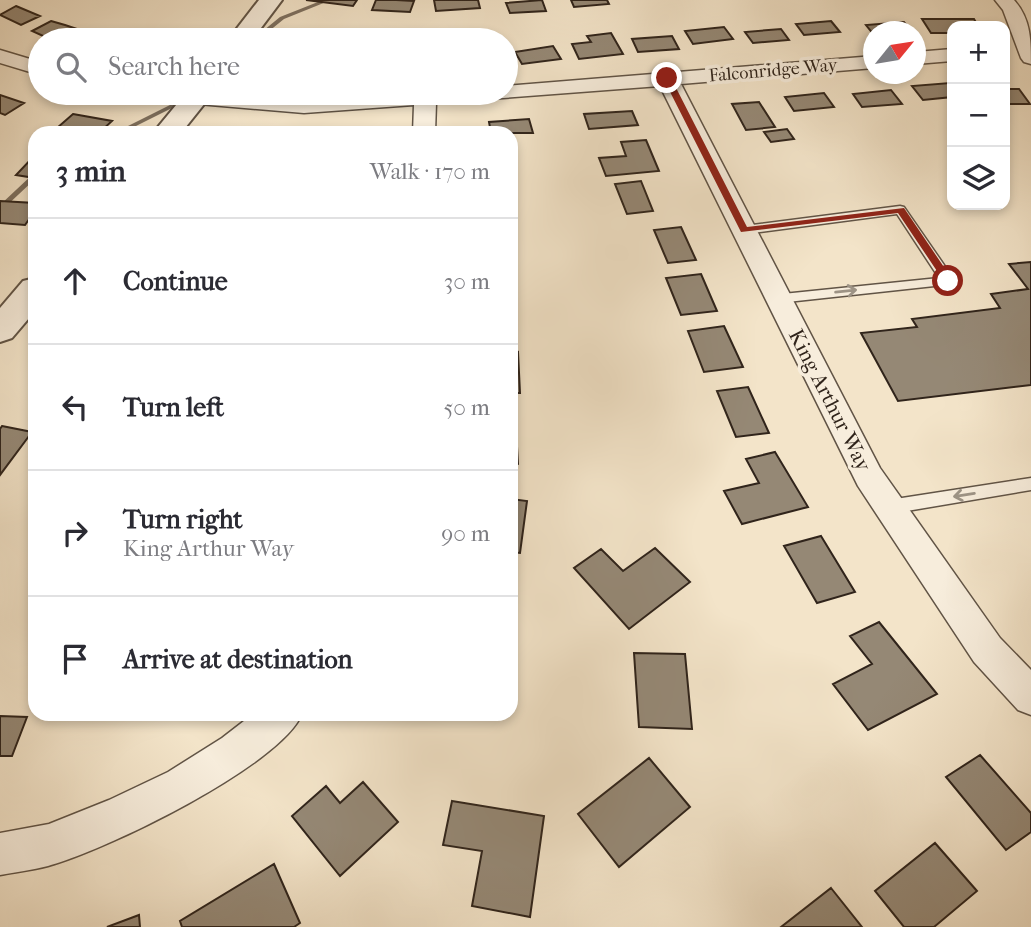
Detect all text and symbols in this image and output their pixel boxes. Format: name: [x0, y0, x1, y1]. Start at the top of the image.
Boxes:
north arrow: [863, 21, 926, 84]
map controls: [947, 21, 1010, 210]
button: +: [947, 21, 1010, 84]
search box: [28, 28, 518, 105]
icon: search: [52, 48, 90, 86]
text: Search here: [108, 51, 240, 82]
street label: Falconridge Way: [708, 54, 840, 87]
route end: [651, 62, 682, 93]
button: −: [947, 84, 1010, 147]
button: layers: [947, 147, 1010, 210]
text: 3 min: [56, 154, 126, 189]
text: Walk · 170 m: [370, 158, 490, 185]
icon: ahead: [56, 262, 94, 300]
route start: [932, 265, 963, 296]
text: Continue: [123, 266, 228, 297]
text: 30 m: [444, 268, 490, 295]
one-way arrow: [835, 284, 857, 297]
street label: King Arthur Way: [784, 325, 876, 476]
icon: left: [56, 388, 94, 426]
text: Turn left: [123, 392, 224, 423]
text: 50 m: [443, 394, 490, 421]
one-way arrow: [953, 489, 976, 502]
text: Turn right: [123, 504, 243, 535]
icon: right: [56, 514, 94, 552]
text: 90 m: [441, 520, 490, 547]
text: King Arthur Way: [123, 535, 294, 562]
icon: arrive: [56, 640, 94, 678]
text: Arrive at destination: [123, 644, 353, 675]

